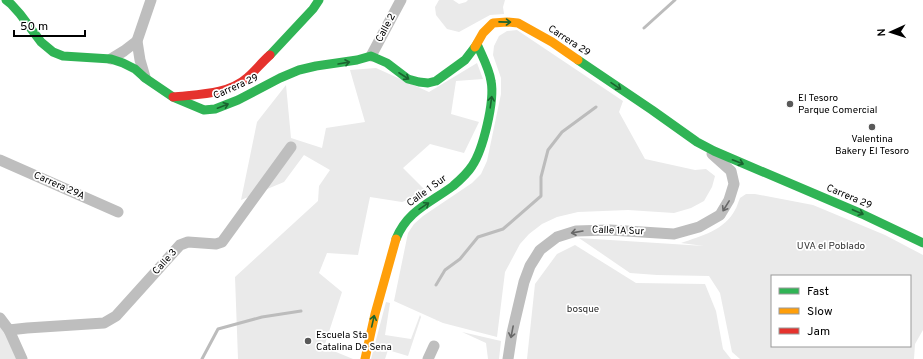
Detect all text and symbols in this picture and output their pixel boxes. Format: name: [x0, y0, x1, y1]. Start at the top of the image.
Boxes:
street label: Calle 2: [373, 11, 399, 45]
scale bar: [14, 12, 85, 38]
north arrow: [871, 12, 911, 52]
text: 50 m: [20, 19, 48, 35]
one-way arrow: [498, 19, 511, 26]
street label: Carrera 29: [545, 22, 593, 60]
text: N: [875, 28, 889, 37]
one-way arrow: [337, 58, 350, 66]
street label: Carrera 29: [211, 71, 261, 103]
one-way arrow: [399, 72, 410, 80]
one-way arrow: [611, 82, 622, 90]
place label: El Tesoro Parque Comercial: [798, 92, 877, 117]
one-way arrow: [487, 96, 495, 109]
marker: El Tesoro Parque Comercial: [785, 99, 795, 109]
one-way arrow: [216, 102, 228, 110]
marker: Valentina Bakery El Tesoro: [867, 122, 877, 132]
place label: Valentina Bakery El Tesoro: [835, 133, 909, 158]
one-way arrow: [732, 158, 744, 166]
street label: Carrera 29A: [31, 169, 87, 203]
street label: Calle 1 Sur: [404, 172, 450, 210]
street label: Carrera 29: [824, 182, 874, 212]
one-way arrow: [721, 200, 729, 212]
one-way arrow: [419, 202, 430, 210]
one-way arrow: [852, 209, 864, 216]
street label: Calle 1A Sur: [592, 224, 645, 238]
one-way arrow: [571, 228, 584, 236]
park label: UVA el Poblado: [797, 240, 866, 253]
street label: Calle 3: [150, 246, 180, 278]
legend: [771, 275, 911, 347]
text: Fast: [807, 284, 829, 300]
park label: bosque: [567, 303, 599, 316]
text: Slow: [807, 304, 833, 320]
one-way arrow: [370, 315, 377, 328]
text: Jam: [807, 324, 830, 340]
one-way arrow: [508, 326, 516, 339]
place label: Escuela Sta Catalina De Sena: [316, 329, 392, 354]
marker: Escuela Sta Catalina De Sena: [303, 336, 313, 346]

